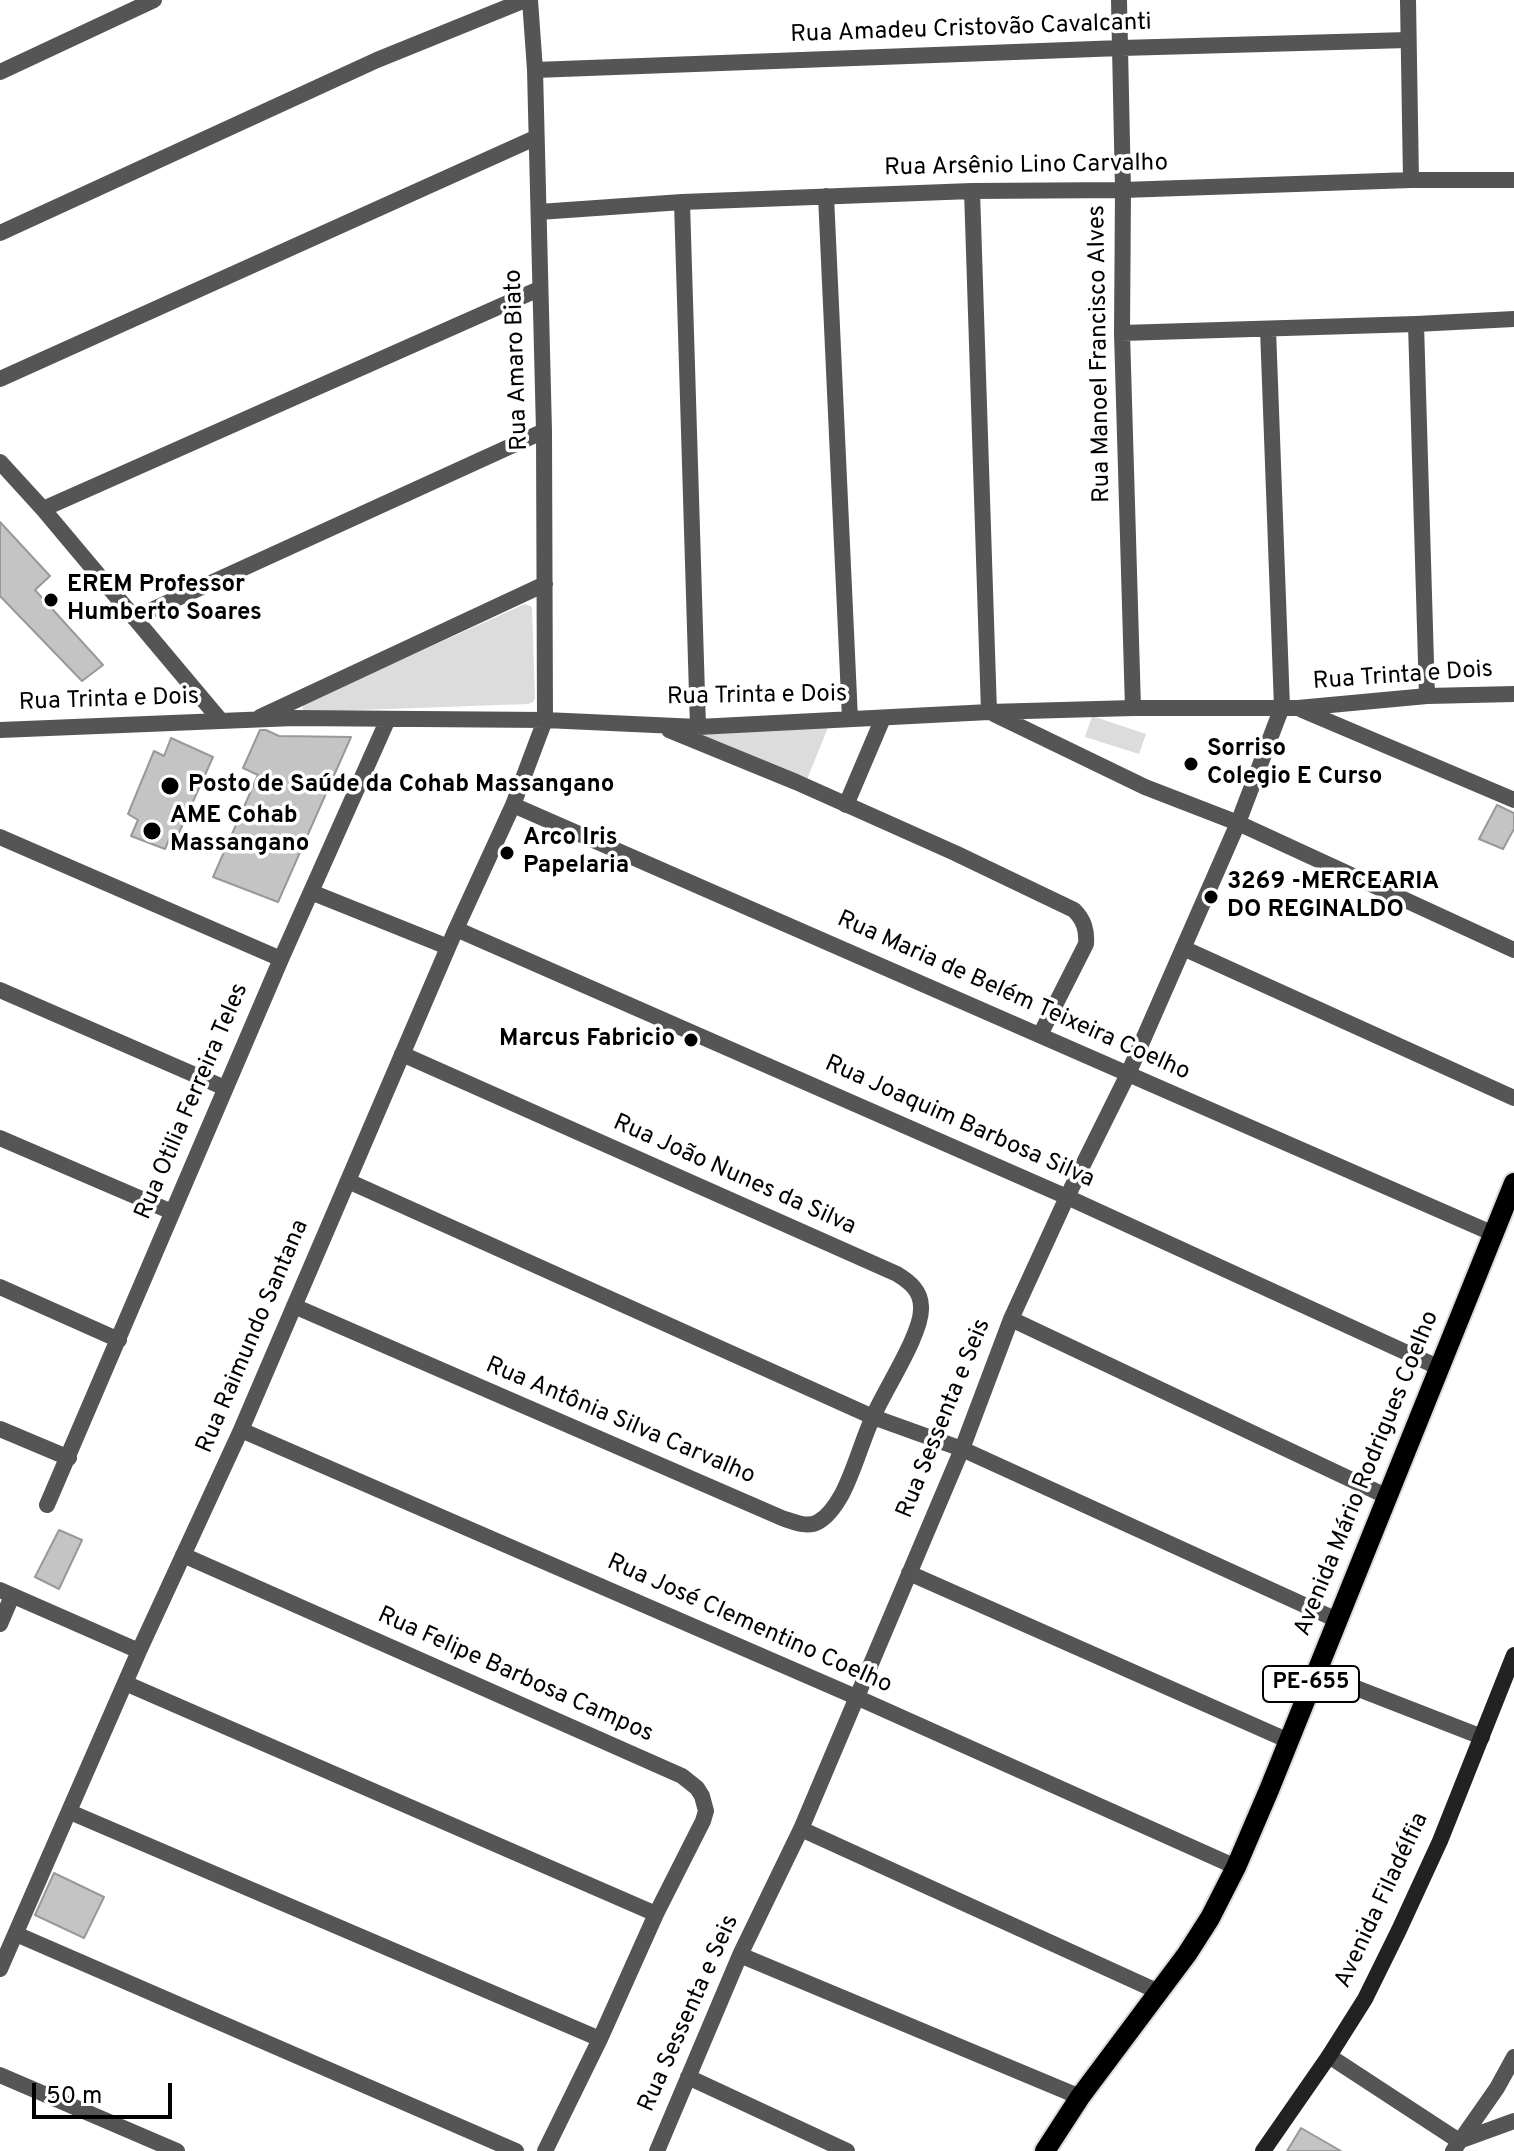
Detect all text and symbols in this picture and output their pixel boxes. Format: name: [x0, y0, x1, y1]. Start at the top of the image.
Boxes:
street label: Rua Amadeu Cristovão Cavalcanti: [790, 9, 1152, 51]
street label: Rua Arsênio Lino Carvalho: [884, 150, 1168, 184]
street label: Rua Manoel Francisco Alves: [1084, 205, 1118, 503]
street label: Rua Amaro Biato: [500, 269, 536, 451]
place label: EREM Professor Humberto Soares: [67, 572, 262, 628]
marker: EREM Professor Humberto Soares: [42, 591, 60, 609]
street label: Rua Trinta e Dois: [1312, 656, 1494, 698]
street label: Rua Trinta e Dois: [667, 681, 847, 713]
street label: Rua Trinta e Dois: [18, 683, 200, 719]
place label: Sorriso Colegio E Curso: [1207, 736, 1382, 792]
marker: Sorriso Colegio E Curso: [1182, 755, 1200, 773]
place label: Posto de Saúde da Cohab Massangano: [188, 772, 614, 800]
marker: Posto de Saúde da Cohab Massangano: [159, 775, 181, 797]
place label: AME Cohab Massangano: [170, 803, 309, 859]
marker: AME Cohab Massangano: [141, 820, 163, 842]
place label: Arco Iris Papelaria: [523, 825, 629, 881]
marker: Arco Iris Papelaria: [498, 844, 516, 862]
place label: 3269 -MERCEARIA DO REGINALDO: [1227, 869, 1439, 925]
marker: 3269 -MERCEARIA DO REGINALDO: [1202, 888, 1220, 906]
street label: Rua Maria de Belém Teixeira Coelho: [832, 906, 1194, 1088]
street label: Rua Otilia Ferreira Teles: [130, 979, 256, 1225]
place label: Marcus Fabricio: [499, 1026, 675, 1054]
marker: Marcus Fabricio: [682, 1031, 700, 1049]
street label: Rua Joaquim Barbosa Silva: [820, 1050, 1098, 1196]
street label: Rua João Nunes da Silva: [608, 1109, 860, 1243]
street label: Rua Raimundo Santana: [192, 1216, 316, 1458]
street label: Avenida Mário Rodrigues Coelho: [1289, 1307, 1447, 1641]
street label: Rua Sessenta e Seis: [892, 1315, 998, 1523]
street label: Rua Antônia Silva Carvalho: [481, 1352, 759, 1492]
street label: Rua José Clementino Coelho: [602, 1549, 896, 1701]
street label: Rua Felipe Barbosa Campos: [373, 1602, 657, 1750]
road number: PE-655: [1263, 1666, 1359, 1702]
street label: Avenida Filadélfia: [1330, 1809, 1436, 1993]
street label: Rua Sessenta e Seis: [634, 1911, 746, 2117]
scale bar: [36, 2067, 176, 2117]
text: 50 m: [46, 2082, 102, 2112]

